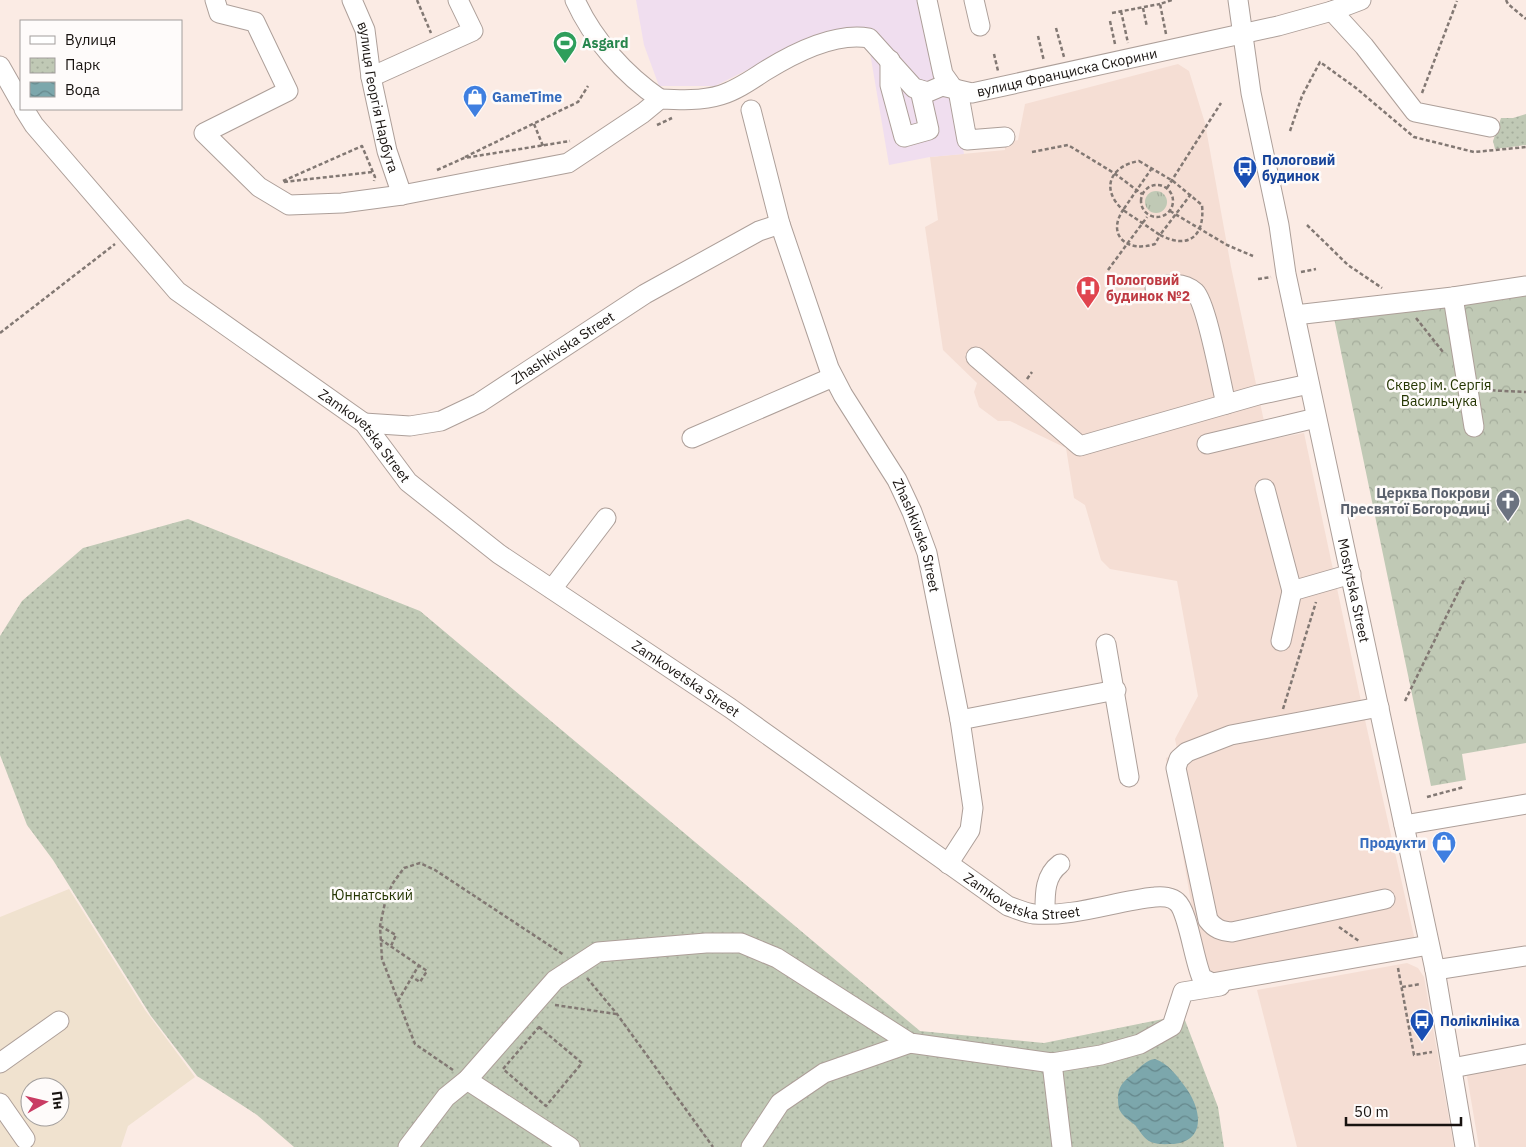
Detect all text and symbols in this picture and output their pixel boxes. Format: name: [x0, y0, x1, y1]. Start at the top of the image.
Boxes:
street label: вулиця Георгія Нарбута: [353, 18, 403, 175]
legend: [20, 20, 182, 110]
text: Вулиця: [65, 30, 116, 49]
sports icon: Asgard: [552, 30, 578, 64]
place label: Asgard: [582, 34, 628, 52]
street label: вулиця Франциска Скорини: [975, 44, 1159, 101]
text: Парк: [65, 55, 100, 74]
text: Вода: [65, 80, 100, 99]
shop icon: GameTime: [462, 84, 488, 118]
place label: GameTime: [492, 88, 562, 106]
place label: Пологовий будинок: [1262, 151, 1335, 185]
bus stop icon: Пологовий будинок: [1232, 155, 1258, 189]
place label: Пологовий будинок №2: [1106, 271, 1190, 305]
hospital icon: Пологовий будинок №2: [1075, 275, 1101, 309]
street label: Zhashkivska Street: [508, 308, 618, 388]
park label: Сквер ім. Сергія Васильчука: [1386, 376, 1492, 410]
street label: Zamkovetska Street: [315, 385, 414, 486]
street label: Zhashkivska Street: [889, 476, 944, 594]
place label: Церква Покрови Пресвятої Богородиці: [1340, 484, 1490, 518]
church icon: Церква Покрови Пресвятої Богородиці: [1495, 488, 1521, 522]
street label: Mostytska Street: [1334, 537, 1374, 644]
street label: Zamkovetska Street: [629, 636, 743, 721]
shop icon: Продукти: [1431, 830, 1457, 864]
place label: Продукти: [1359, 834, 1426, 852]
street label: Zamkovetska Street: [960, 868, 1081, 923]
park label: Юннатський: [331, 886, 413, 904]
bus stop icon: Поліклініка: [1409, 1008, 1435, 1042]
place label: Поліклініка: [1440, 1012, 1520, 1030]
north arrow: [20, 1077, 70, 1127]
text: Пн: [48, 1090, 68, 1111]
scale bar: [1346, 1094, 1461, 1126]
text: 50 m: [1354, 1102, 1389, 1121]

